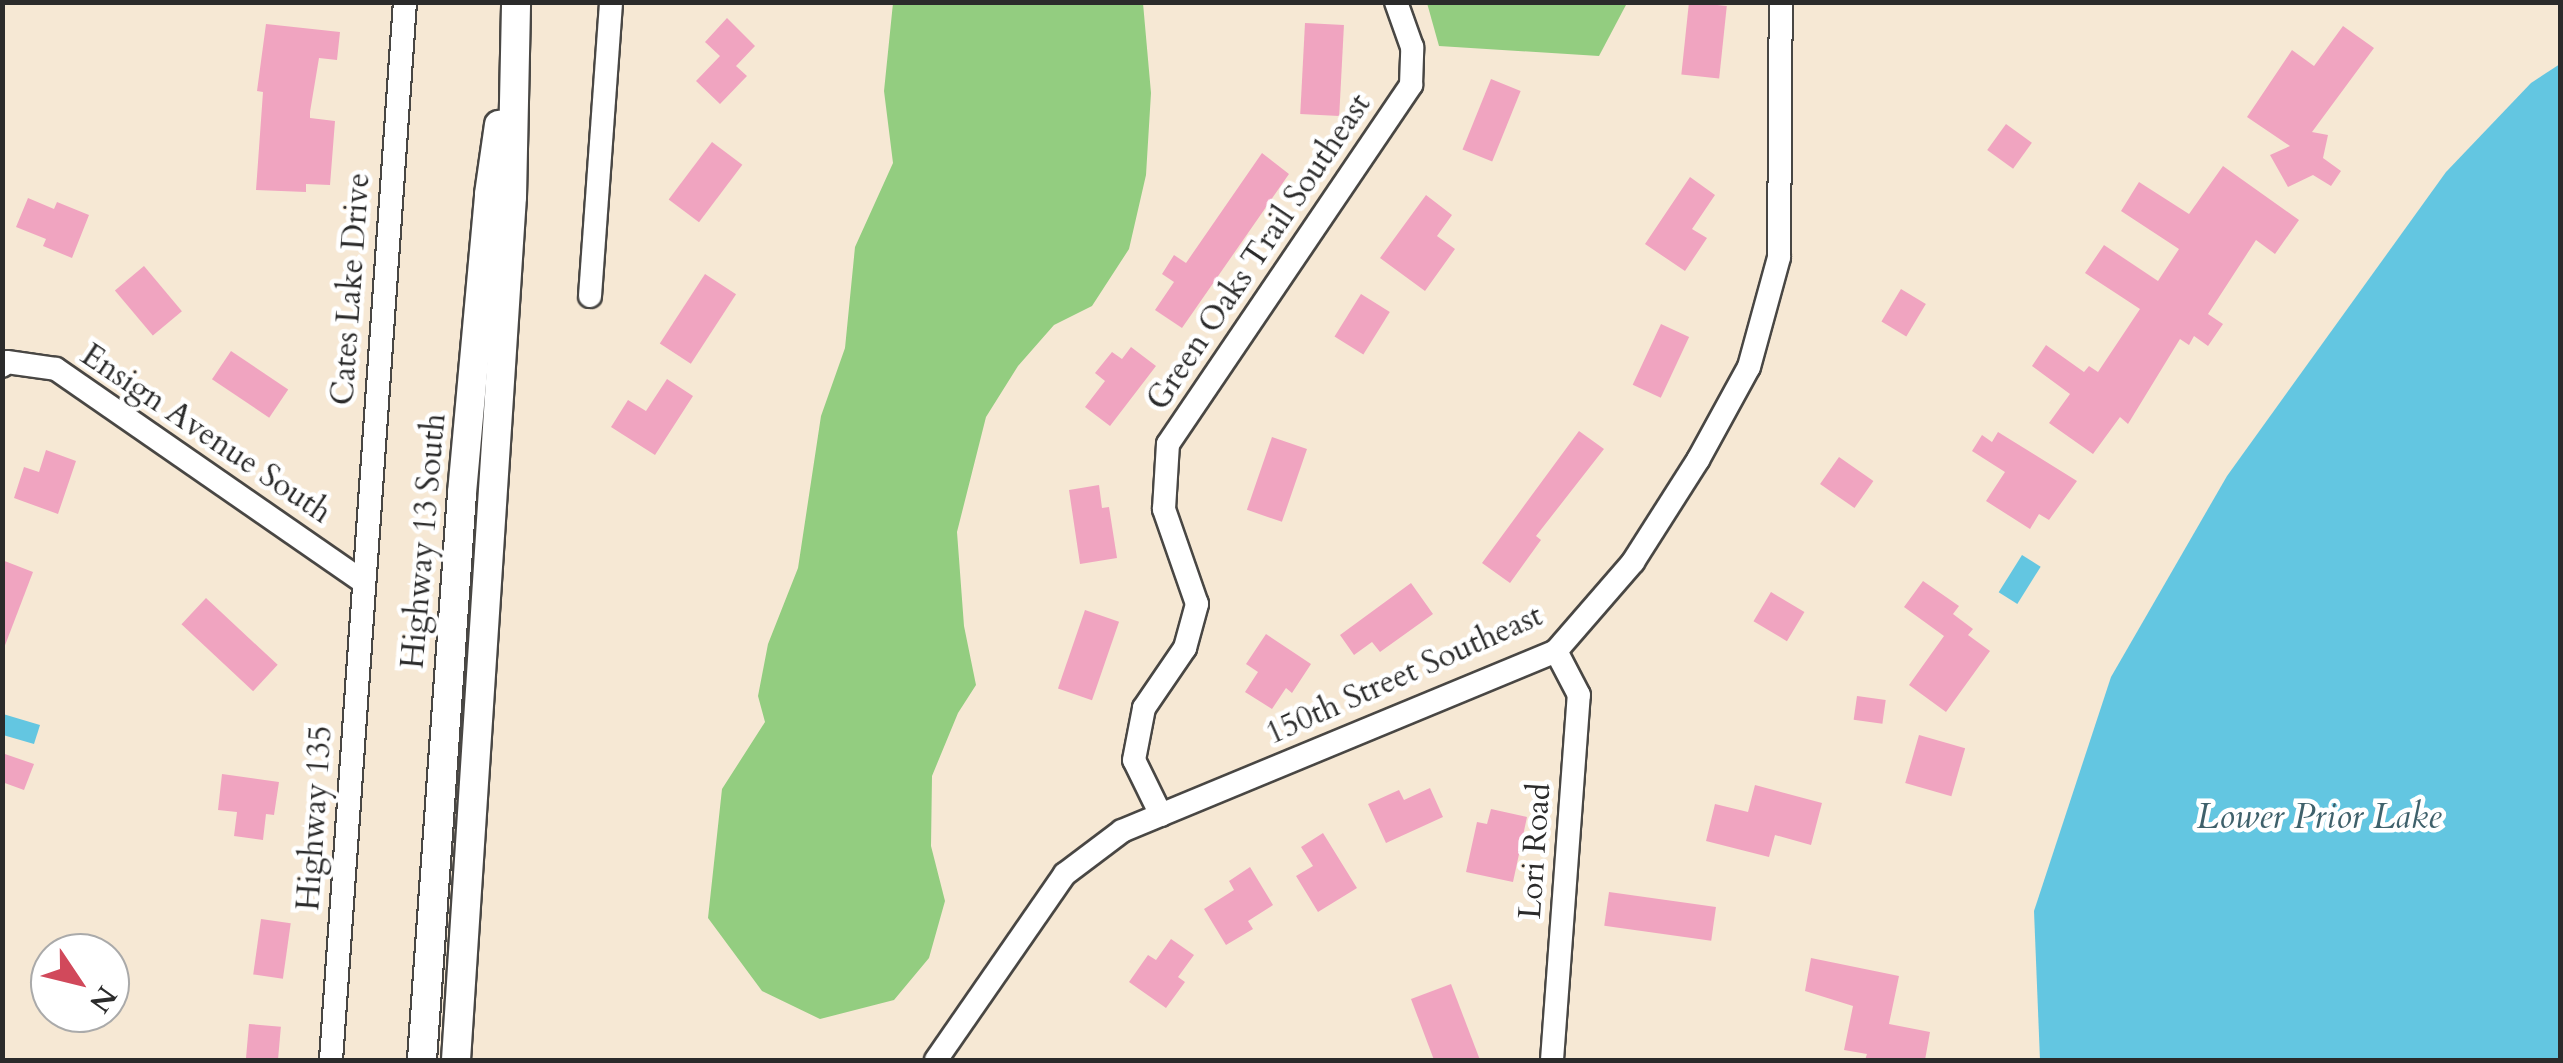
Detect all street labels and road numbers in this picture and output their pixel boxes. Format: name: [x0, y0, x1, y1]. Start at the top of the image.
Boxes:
street label: Green Oaks Trail Southeast: [1139, 87, 1379, 417]
street label: Cates Lake Drive: [324, 171, 378, 407]
street label: Ensign Avenue South: [74, 336, 338, 532]
street label: Highway 13 South: [394, 412, 454, 670]
street label: 150th Street Southeast: [1260, 597, 1548, 753]
street label: Highway 135: [289, 724, 341, 912]
street label: Lori Road: [1511, 782, 1559, 920]

